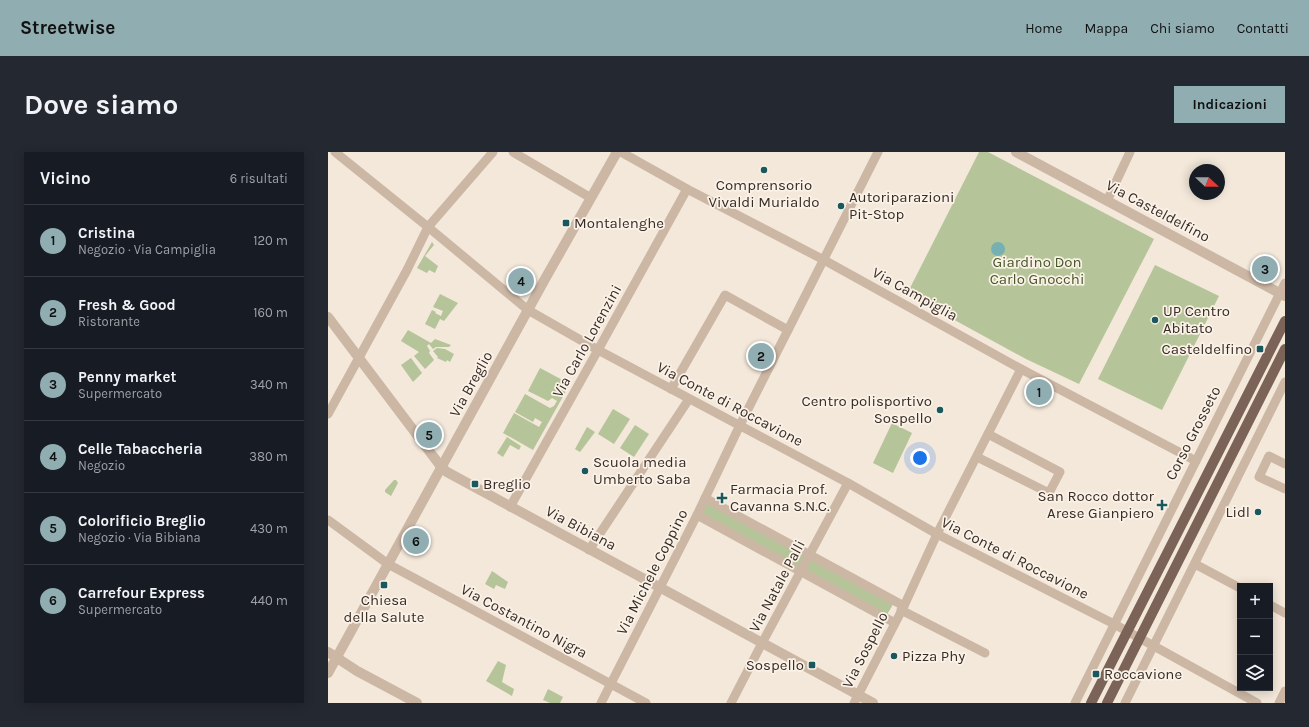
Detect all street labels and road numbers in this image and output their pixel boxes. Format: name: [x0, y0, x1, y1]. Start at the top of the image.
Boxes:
street label: Via Casteldelfino: [1103, 176, 1213, 246]
street label: Via Campiglia: [869, 263, 961, 325]
street label: Via Carlo Lorenzini: [549, 282, 625, 400]
street label: Via Breglio: [446, 348, 496, 420]
street label: Via Conte di Roccavione: [654, 358, 806, 450]
street label: Corso Grosseto: [1162, 383, 1224, 483]
street label: Via Bibiana: [543, 502, 619, 554]
street label: Via Michele Coppino: [613, 506, 691, 638]
street label: Via Conte di Roccavione: [938, 513, 1092, 603]
street label: Via Natale Palli: [745, 537, 809, 635]
street label: Via Costantino Nigra: [458, 580, 590, 662]
street label: Via Sospello: [838, 609, 892, 691]

